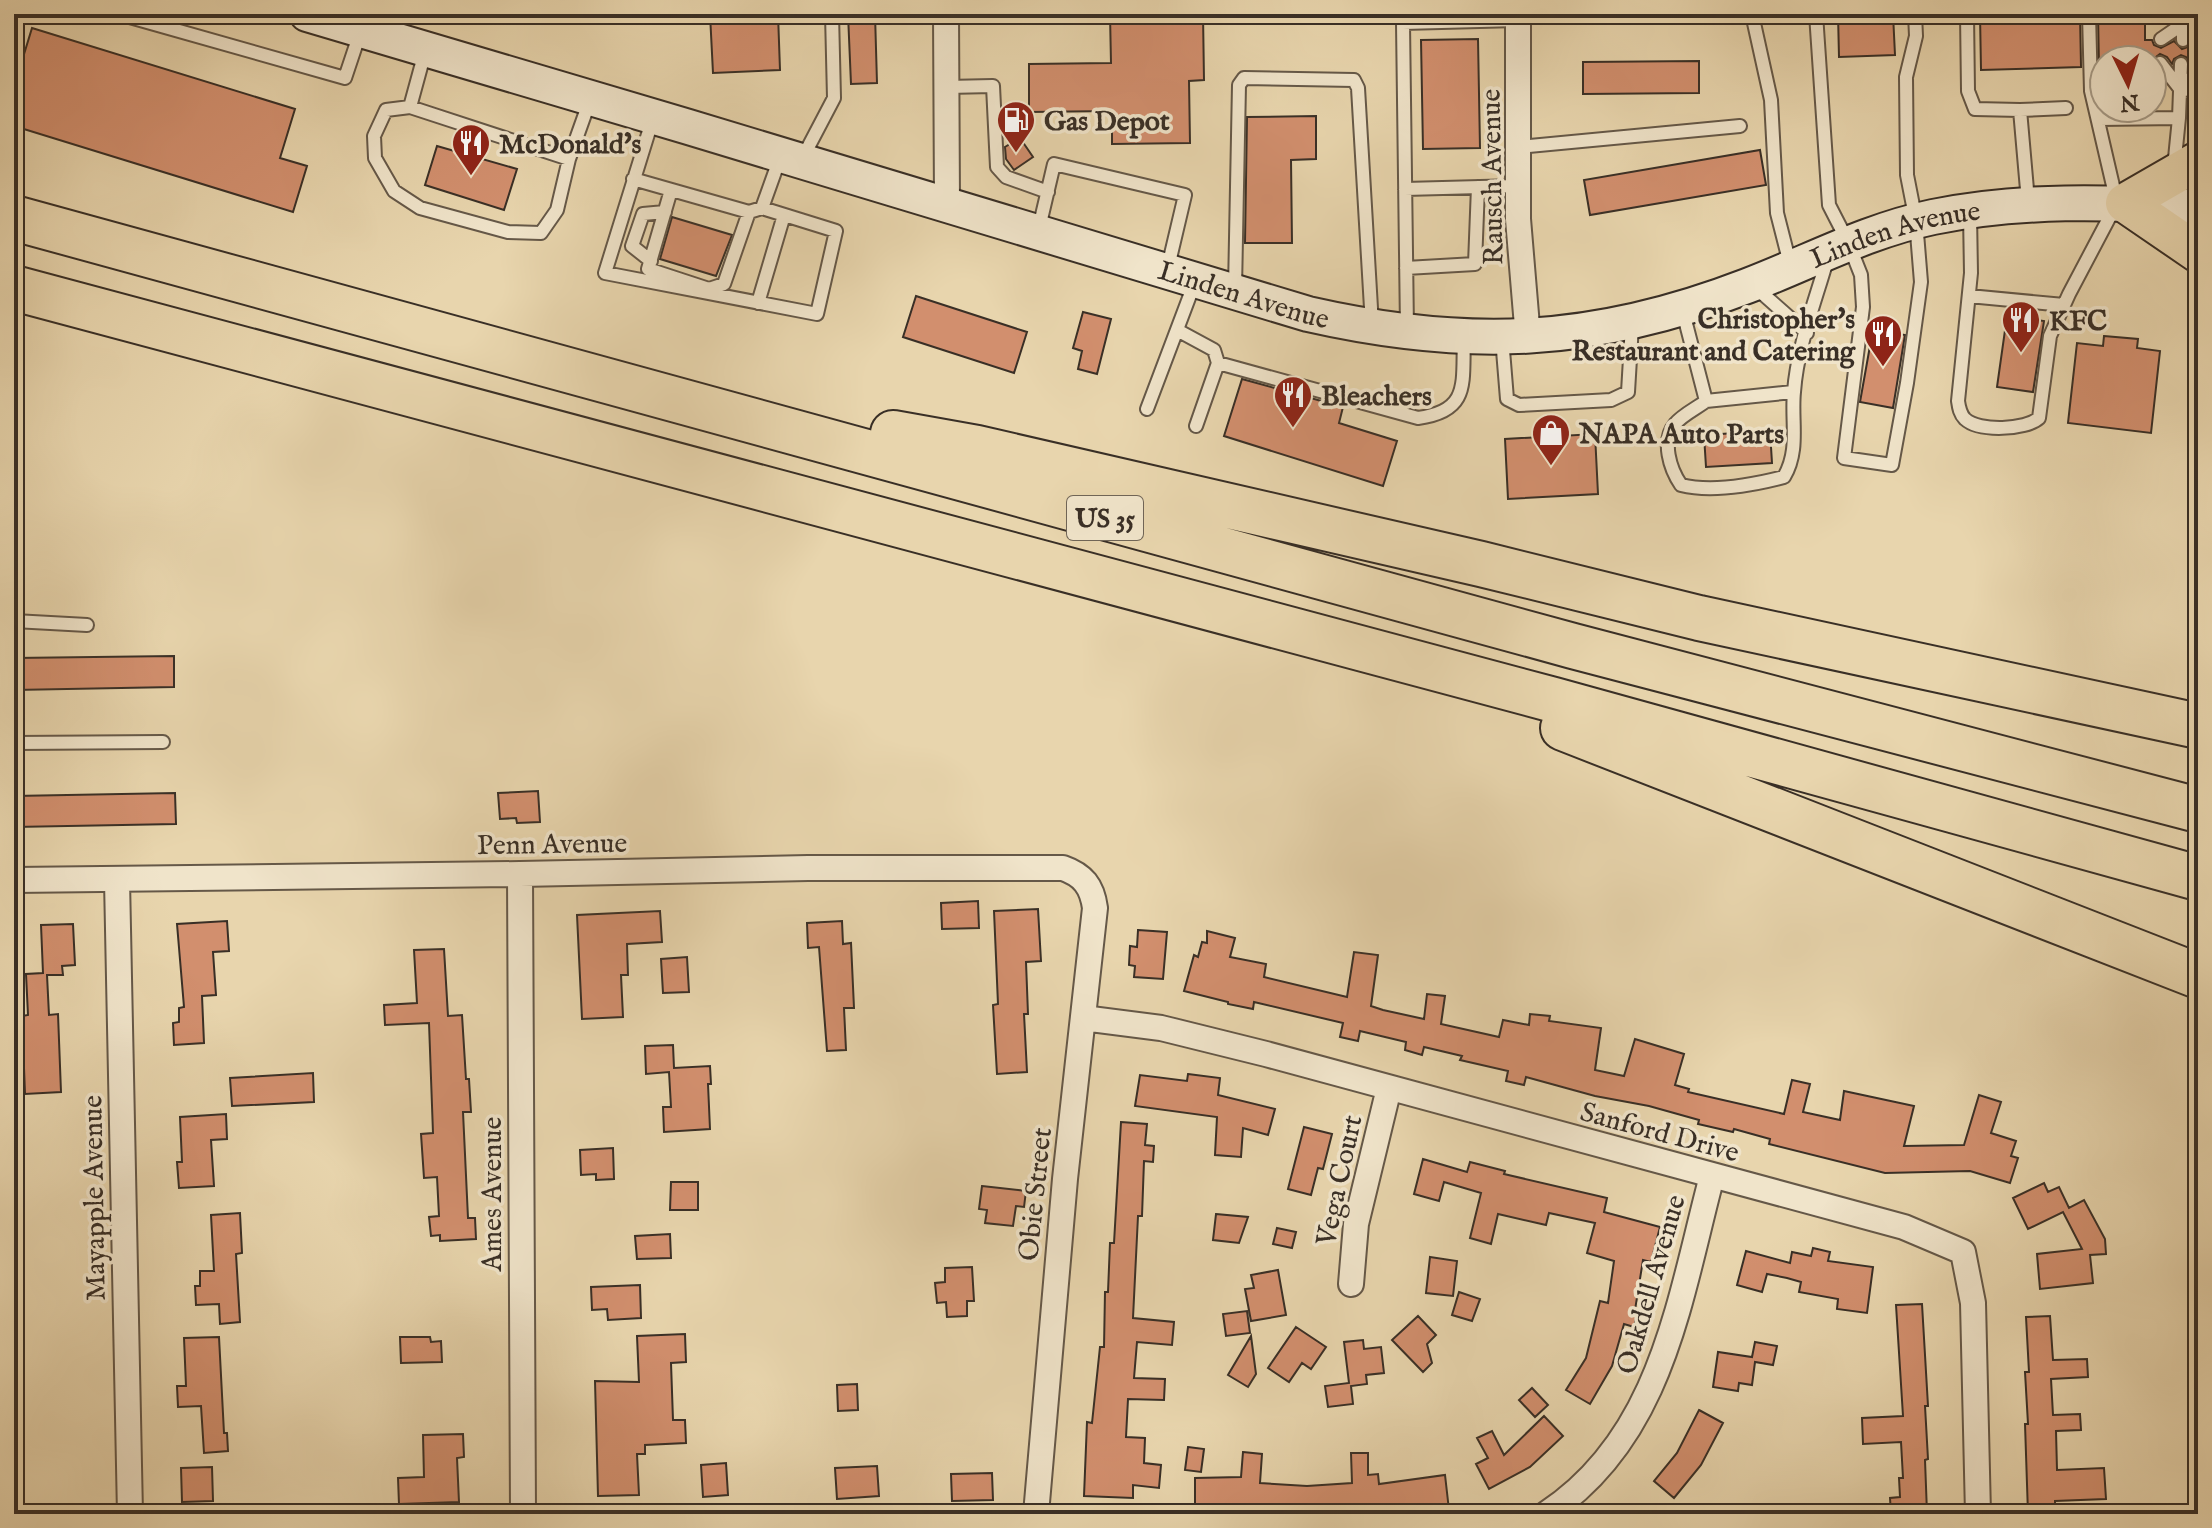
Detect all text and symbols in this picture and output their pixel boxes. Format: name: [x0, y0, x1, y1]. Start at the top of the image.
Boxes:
north arrow: [2088, 44, 2168, 124]
text: N: [2119, 87, 2141, 117]
street label: Rausch Avenue: [1474, 88, 1513, 265]
fuel station icon: Gas Depot: [995, 99, 1037, 154]
place label: Gas Depot: [1044, 105, 1170, 140]
restaurant icon: McDonald's: [450, 122, 492, 177]
place label: McDonald's: [499, 128, 642, 163]
street label: Linden Avenue: [1805, 194, 1983, 278]
street label: Linden Avenue: [1154, 254, 1332, 338]
restaurant icon: KFC: [2000, 299, 2042, 354]
place label: Christopher's Restaurant and Catering: [1571, 303, 1856, 370]
place label: KFC: [2049, 305, 2107, 340]
restaurant icon: Christopher's Restaurant and Catering: [1862, 313, 1904, 368]
restaurant icon: Bleachers: [1272, 374, 1314, 429]
place label: Bleachers: [1321, 380, 1432, 415]
shop icon: NAPA Auto Parts: [1530, 412, 1572, 467]
place label: NAPA Auto Parts: [1578, 418, 1784, 453]
road number: US 35: [1067, 496, 1143, 540]
street label: Penn Avenue: [477, 827, 628, 864]
street label: Mayapple Avenue: [76, 1094, 115, 1301]
street label: Sanford Drive: [1576, 1095, 1743, 1171]
street label: Vega Court: [1309, 1112, 1371, 1250]
street label: Ames Avenue: [476, 1116, 511, 1272]
street label: Obie Street: [1012, 1125, 1061, 1263]
street label: Oakdell Avenue: [1610, 1191, 1695, 1378]

